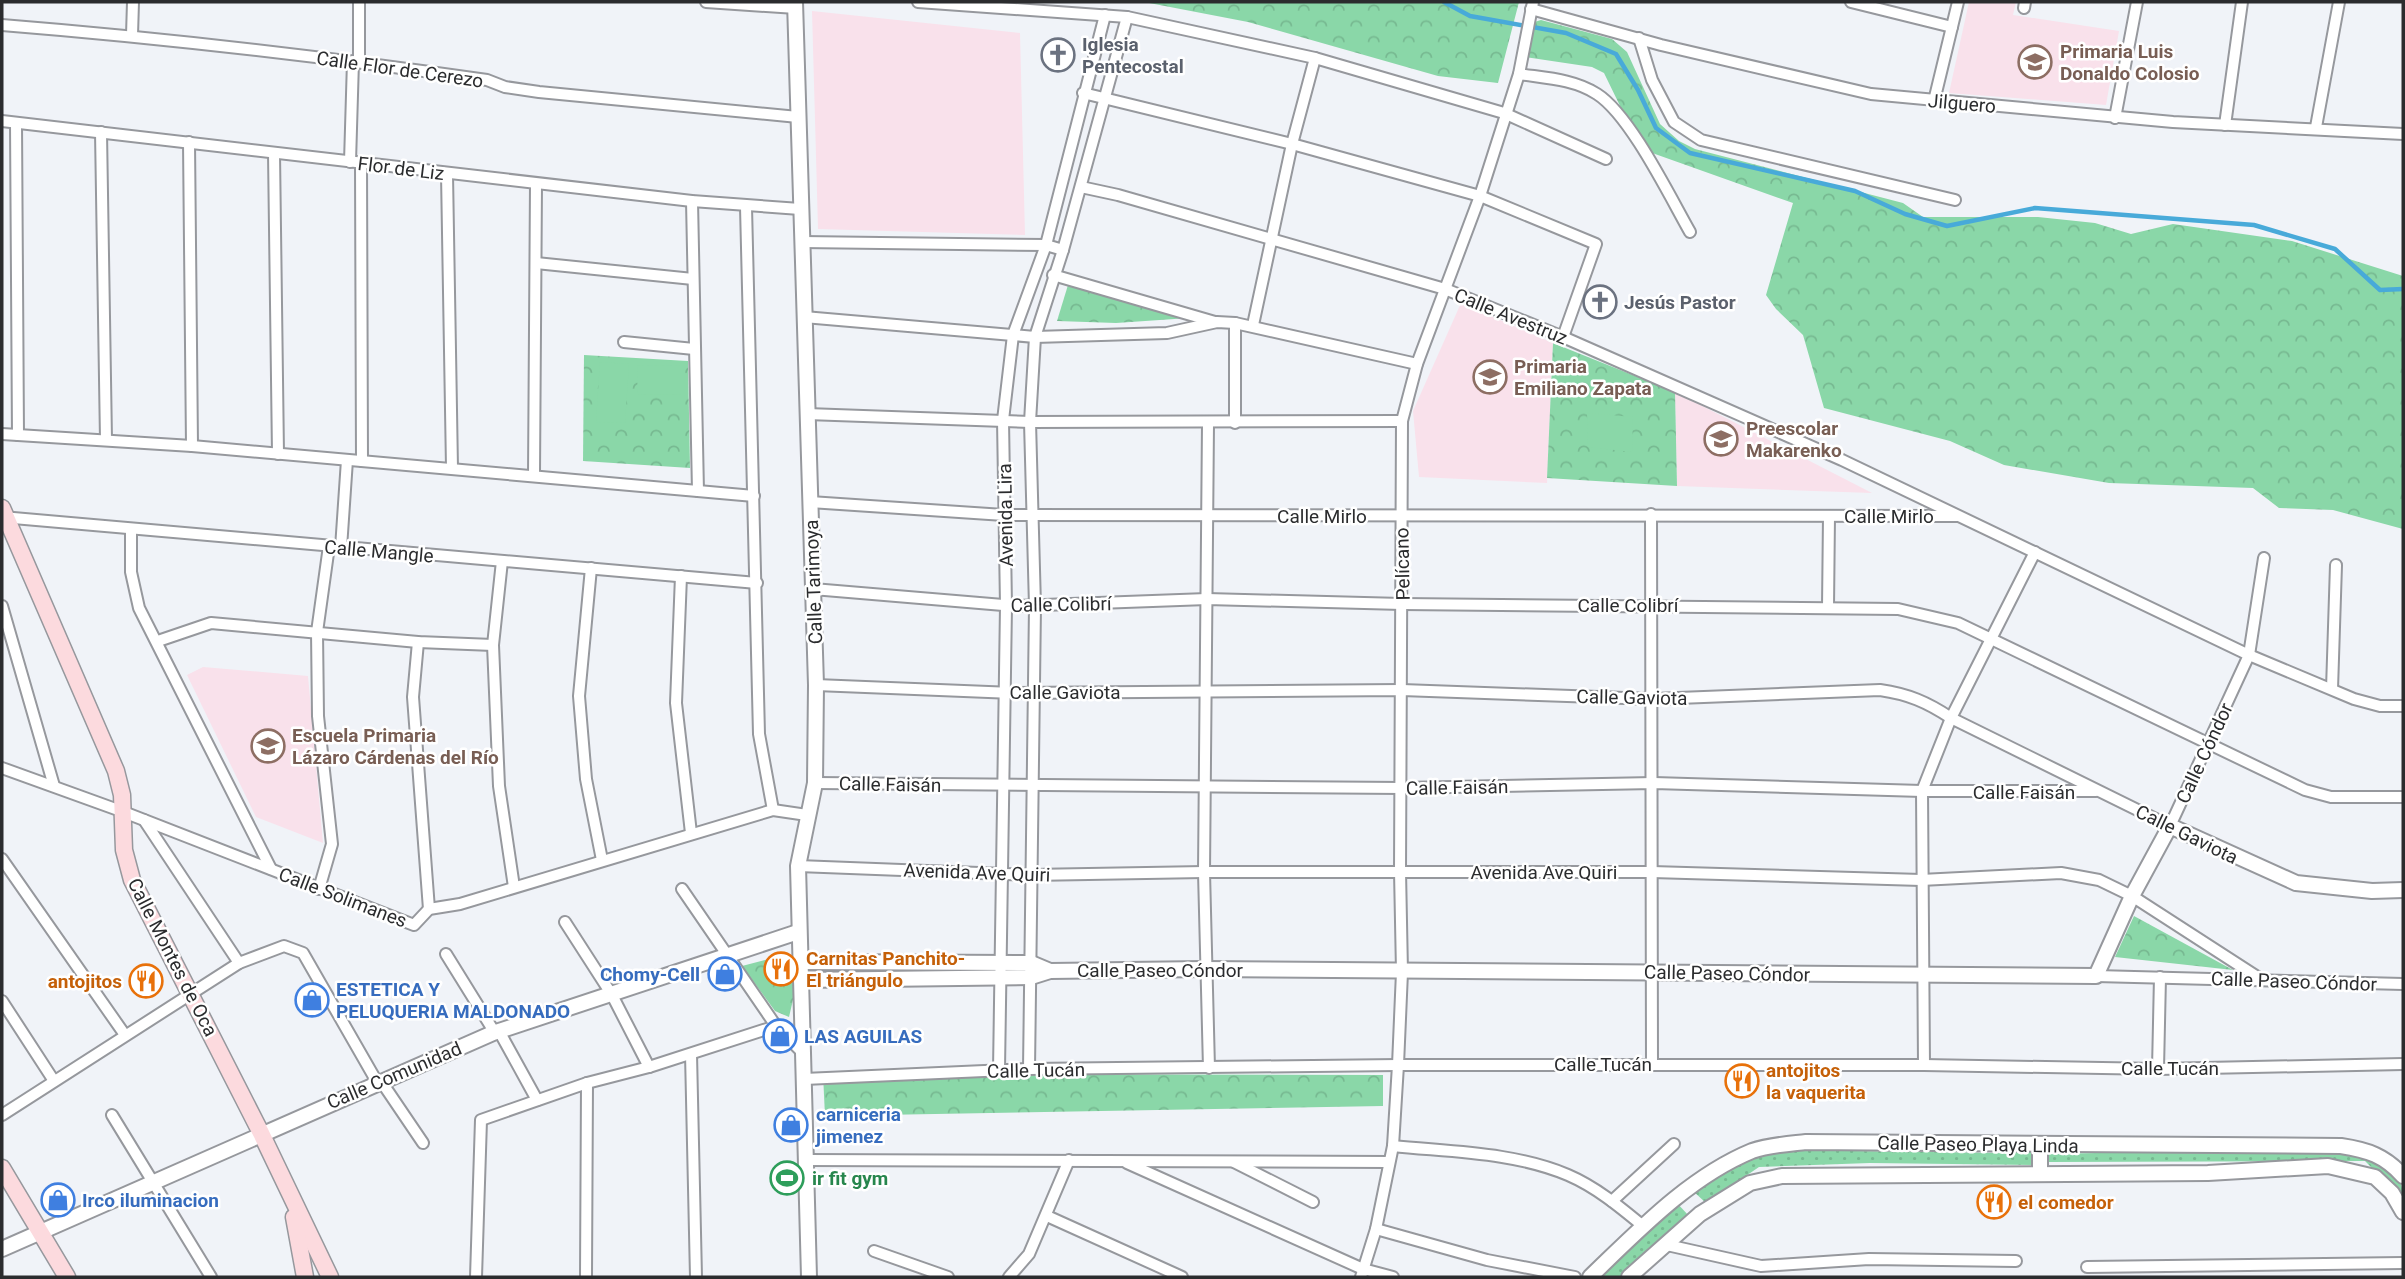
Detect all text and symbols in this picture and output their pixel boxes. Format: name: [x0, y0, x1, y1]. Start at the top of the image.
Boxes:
place label: Iglesia Pentecostal: [1082, 33, 1184, 78]
church icon: Iglesia Pentecostal: [1039, 36, 1077, 74]
place label: Primaria Luis Donaldo Colosio: [2060, 40, 2200, 85]
school or university icon: Primaria Luis Donaldo Colosio: [2016, 43, 2054, 81]
street label: Calle Flor de Cerezo: [315, 46, 485, 93]
street label: Jilguero: [1927, 89, 1997, 118]
street label: Flor de Liz: [356, 152, 445, 185]
street label: Calle Avestruz: [1451, 283, 1571, 350]
church icon: Jesús Pastor: [1581, 283, 1619, 321]
place label: Jesús Pastor: [1624, 291, 1736, 314]
place label: Primaria Emiliano Zapata: [1514, 355, 1652, 400]
school or university icon: Primaria Emiliano Zapata: [1471, 358, 1509, 396]
place label: Preescolar Makarenko: [1746, 417, 1842, 462]
school or university icon: Preescolar Makarenko: [1702, 420, 1740, 458]
street label: Avenida Lira: [993, 463, 1018, 567]
street label: Calle Mirlo: [1277, 505, 1367, 528]
street label: Calle Mirlo: [1844, 505, 1934, 528]
street label: Calle Tarimoya: [800, 519, 827, 645]
street label: Pelícano: [1390, 527, 1415, 601]
street label: Calle Mangle: [323, 535, 435, 568]
street label: Calle Colibrí: [1010, 592, 1113, 617]
street label: Calle Colibrí: [1578, 594, 1680, 617]
street label: Calle Gaviota: [1009, 681, 1121, 704]
street label: Calle Gaviota: [1576, 685, 1688, 710]
street label: Calle Cóndor: [2171, 699, 2238, 807]
place label: Escuela Primaria Lázaro Cárdenas del Río: [292, 724, 499, 769]
school or university icon: Escuela Primaria Lázaro Cárdenas del Río: [249, 727, 287, 765]
street label: Calle Faisán: [839, 772, 941, 797]
street label: Calle Faisán: [1406, 775, 1508, 800]
street label: Calle Faisán: [1973, 781, 2075, 804]
street label: Calle Gaviota: [2132, 800, 2242, 869]
street label: Avenida Ave Quiri: [903, 858, 1051, 887]
street label: Avenida Ave Quiri: [1471, 861, 1618, 884]
street label: Calle Solimanes: [275, 862, 410, 932]
street label: Calle Montes de Oca: [123, 874, 222, 1040]
place label: Carnitas Panchito- El triángulo: [806, 947, 965, 992]
restaurant icon: Carnitas Panchito- El triángulo: [762, 950, 800, 988]
shop icon: Chomy-Cell: [706, 955, 744, 993]
street label: Calle Paseo Cóndor: [1077, 959, 1244, 982]
street label: Calle Paseo Cóndor: [1644, 961, 1811, 986]
restaurant icon: antojitos: [127, 962, 165, 1000]
place label: Chomy-Cell: [600, 963, 700, 986]
street label: Calle Paseo Cóndor: [2211, 967, 2378, 996]
place label: antojitos: [48, 970, 122, 993]
place label: ESTETICA Y PELUQUERIA MALDONADO: [336, 978, 570, 1023]
shop icon: ESTETICA Y PELUQUERIA MALDONADO: [293, 981, 331, 1019]
shop icon: LAS AGUILAS: [761, 1017, 799, 1055]
place label: LAS AGUILAS: [804, 1025, 922, 1048]
street label: Calle Comunidad: [323, 1037, 465, 1114]
street label: Calle Tucán: [1554, 1053, 1652, 1076]
street label: Calle Tucán: [2121, 1057, 2219, 1080]
street label: Calle Tucán: [987, 1058, 1085, 1083]
place label: antojitos la vaquerita: [1766, 1059, 1866, 1104]
restaurant icon: antojitos la vaquerita: [1723, 1062, 1761, 1100]
place label: carniceria jimenez: [815, 1103, 901, 1148]
shop icon: carniceria jimenez: [772, 1106, 810, 1144]
street label: Calle Paseo Playa Linda: [1877, 1131, 2079, 1158]
sports icon: ir fit gym: [768, 1159, 806, 1197]
place label: ir fit gym: [812, 1167, 888, 1190]
shop icon: Irco iluminacion: [39, 1181, 77, 1219]
restaurant icon: el comedor: [1975, 1183, 2013, 1221]
place label: Irco iluminacion: [82, 1189, 219, 1212]
place label: el comedor: [2018, 1191, 2114, 1214]

